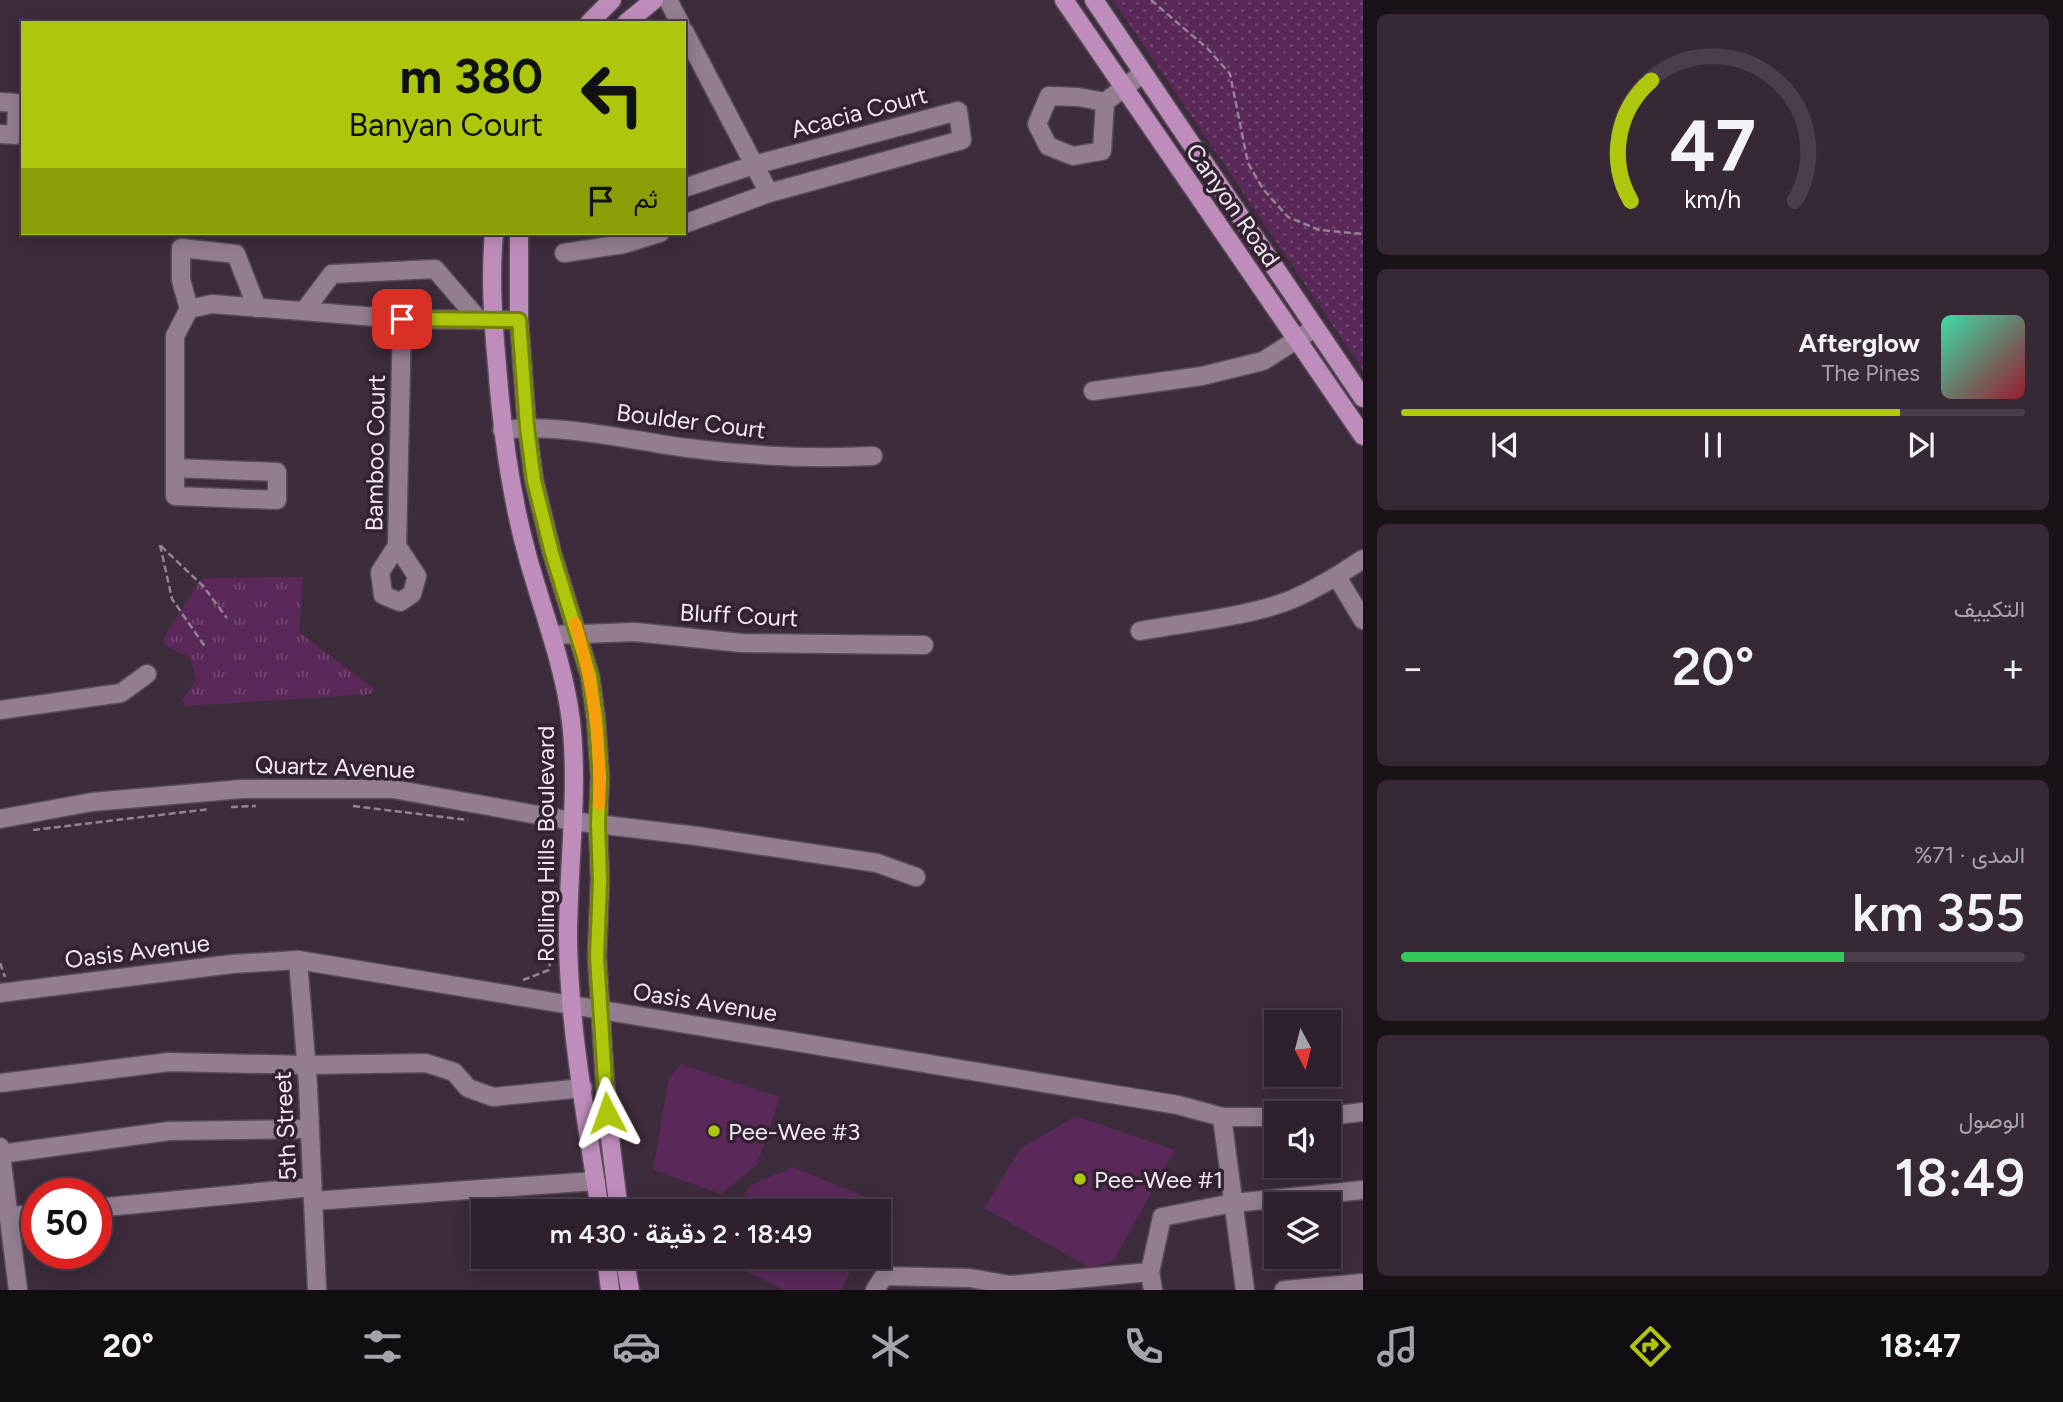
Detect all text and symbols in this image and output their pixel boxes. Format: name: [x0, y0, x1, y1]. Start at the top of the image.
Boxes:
text: 380 m: [400, 46, 543, 105]
icon: left: [567, 49, 658, 140]
street label: Acacia Court: [788, 80, 930, 144]
text: 47: [1670, 102, 1756, 189]
text: Banyan Court: [349, 106, 543, 144]
street label: Canyon Road: [1180, 138, 1286, 272]
icon: arrive: [582, 182, 620, 220]
text: ثم: [634, 183, 658, 215]
text: km/h: [1684, 183, 1742, 213]
pin: [372, 289, 432, 349]
icon: arrive: [383, 300, 421, 338]
text: Afterglow: [1798, 327, 1920, 359]
text: The Pines: [1821, 359, 1920, 387]
street label: Bamboo Court: [359, 374, 391, 532]
street label: Boulder Court: [615, 397, 767, 445]
icon: previous: [1486, 426, 1524, 464]
icon: pause: [1694, 426, 1732, 464]
icon: next: [1902, 426, 1940, 464]
text: التكييف: [1954, 595, 2025, 623]
street label: Bluff Court: [679, 597, 799, 633]
text: 20°: [1672, 636, 1754, 698]
text: −: [1401, 645, 1425, 691]
text: +: [2001, 645, 2025, 691]
street label: Rolling Hills Boulevard: [531, 726, 560, 962]
street label: Quartz Avenue: [254, 750, 416, 784]
text: المدى · 71%: [1914, 841, 2025, 869]
text: 355 km: [1852, 882, 2025, 944]
street label: Oasis Avenue: [63, 928, 211, 974]
street label: Oasis Avenue: [631, 976, 779, 1028]
north arrow: [1264, 1010, 1340, 1087]
map controls: [1264, 1010, 1341, 1269]
street label: 5th Street: [268, 1071, 302, 1181]
position arrow: [570, 1076, 644, 1150]
button: sound: [1264, 1101, 1341, 1178]
text: الوصول: [1959, 1106, 2025, 1134]
place label: Pee-Wee #3: [728, 1117, 860, 1146]
marker: Pee-Wee #3: [706, 1123, 722, 1139]
text: 18:49: [1894, 1147, 2025, 1209]
place label: Pee-Wee #1: [1094, 1165, 1223, 1194]
marker: Pee-Wee #1: [1072, 1171, 1088, 1187]
speed limit sign: 50: [21, 1178, 112, 1269]
button: layers: [1264, 1192, 1341, 1269]
text: 18:49 · 2 دقيقة · 430 m: [550, 1218, 812, 1250]
icon: filters: [358, 1322, 407, 1371]
icon: car: [612, 1322, 661, 1371]
icon: climate: [866, 1322, 915, 1371]
icon: phone: [1119, 1322, 1168, 1371]
icon: music: [1373, 1322, 1422, 1371]
icon: directions: [1626, 1322, 1675, 1371]
text: 20°: [102, 1327, 154, 1365]
text: 18:47: [1880, 1327, 1961, 1365]

